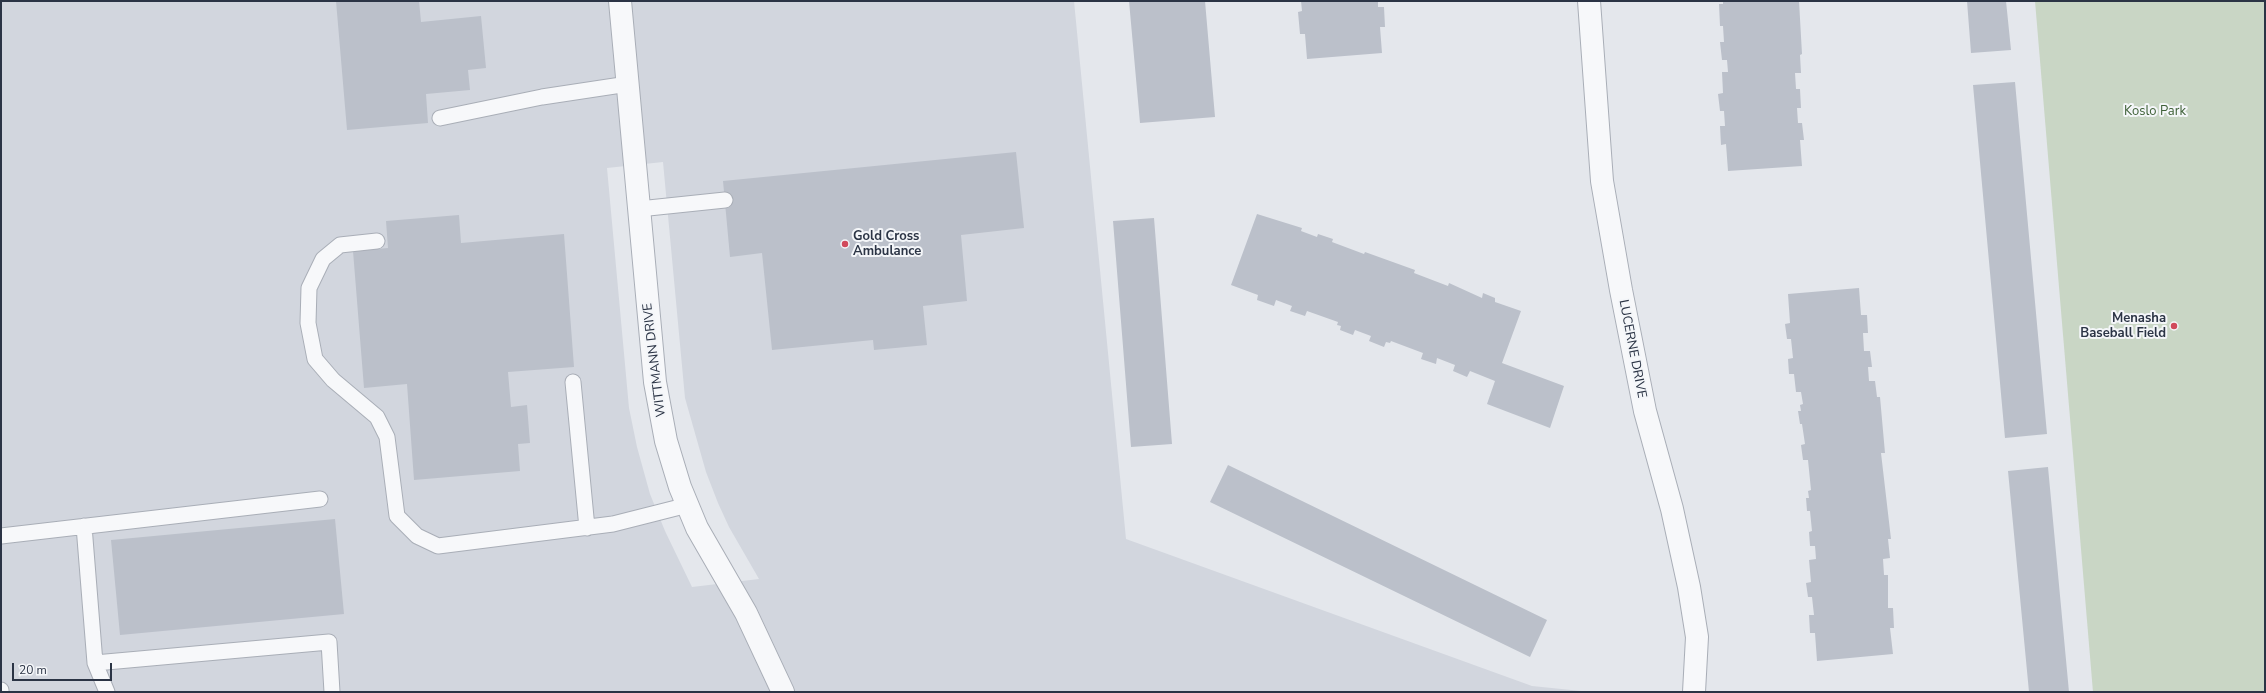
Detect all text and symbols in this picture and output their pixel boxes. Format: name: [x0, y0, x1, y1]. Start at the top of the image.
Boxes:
park label: Koslo Park: [2124, 104, 2186, 120]
place label: Gold Cross Ambulance: [853, 229, 921, 260]
marker: Gold Cross Ambulance: [840, 239, 850, 249]
street label: LUCERNE DRIVE: [1615, 298, 1649, 400]
street label: WITTMANN DRIVE: [640, 302, 670, 418]
place label: Menasha Baseball Field: [2080, 311, 2166, 342]
marker: Menasha Baseball Field: [2169, 321, 2179, 331]
scale bar: [14, 655, 114, 681]
text: 20 m: [19, 662, 47, 678]

